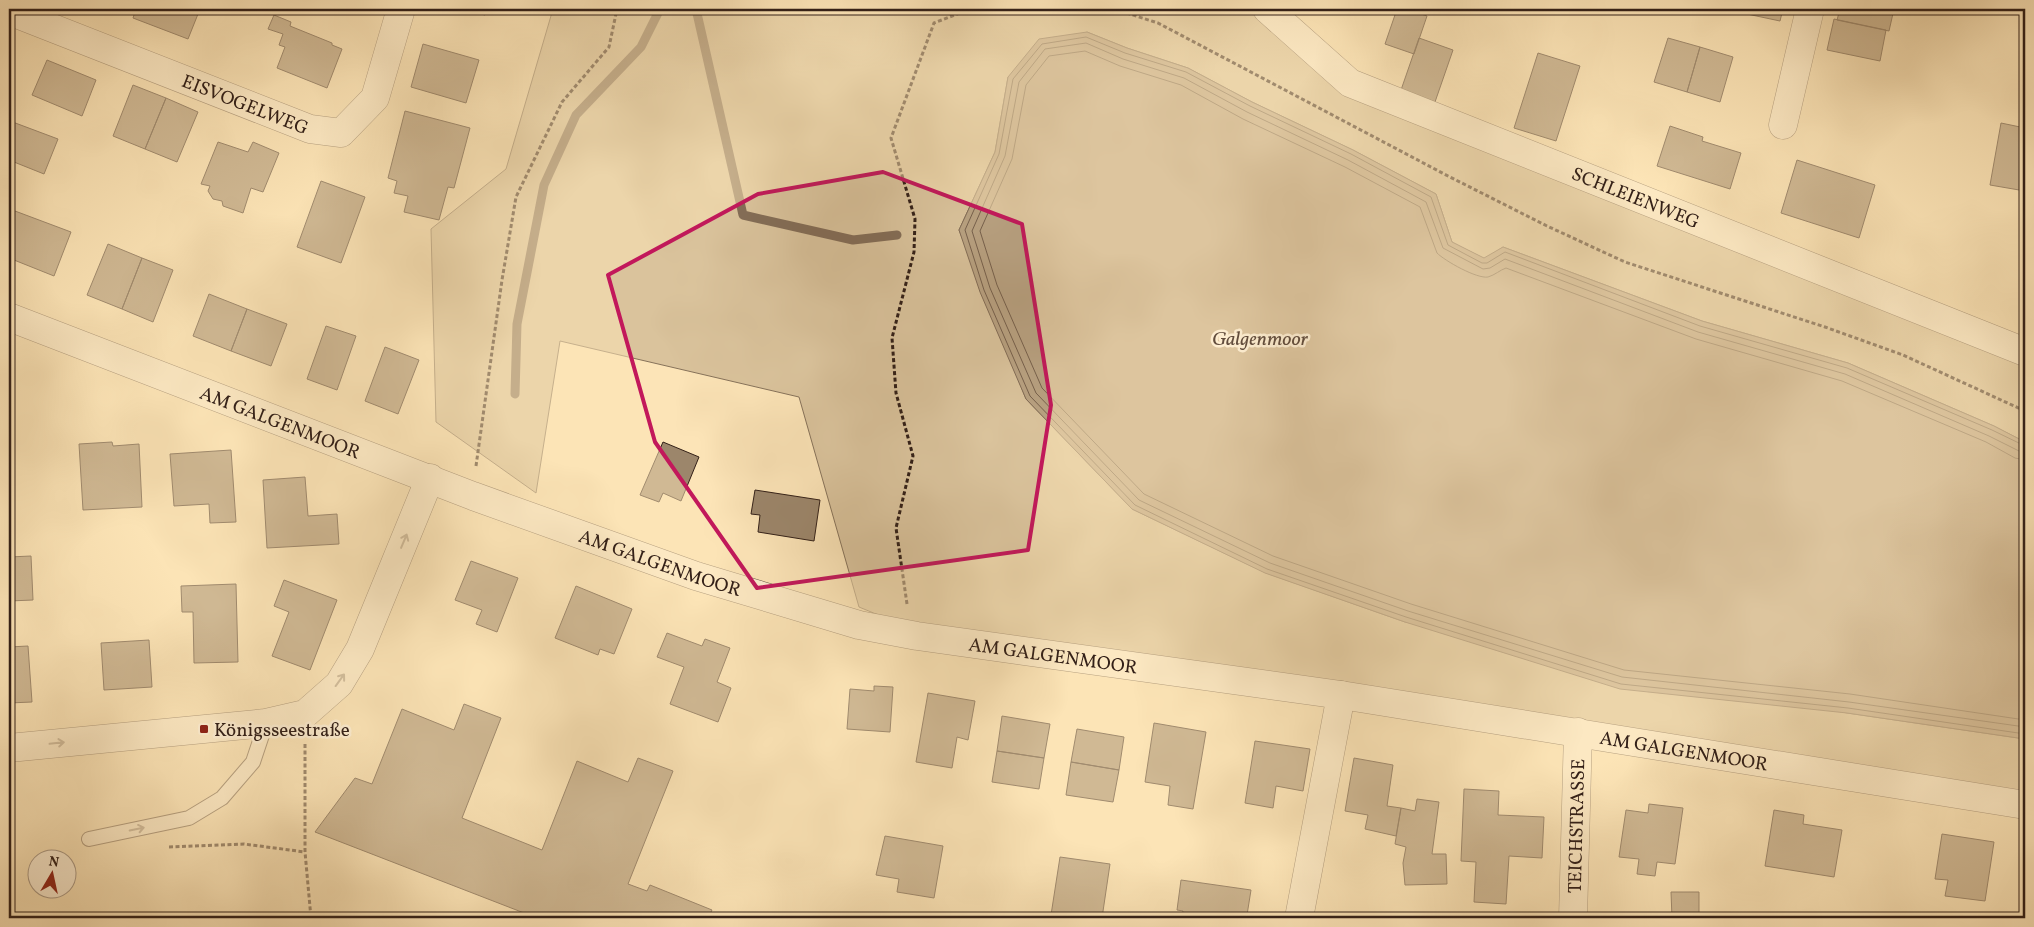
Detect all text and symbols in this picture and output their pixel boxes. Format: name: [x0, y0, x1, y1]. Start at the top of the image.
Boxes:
street label: EISVOGELWEG: [178, 69, 312, 142]
street label: SCHLEIENWEG: [1567, 162, 1703, 236]
water label: Galgenmoor: [1212, 326, 1308, 354]
street label: AM GALGENMOOR: [196, 381, 364, 466]
street label: AM GALGENMOOR: [575, 524, 744, 604]
one-way arrow: [399, 534, 409, 549]
street label: AM GALGENMOOR: [967, 632, 1139, 682]
one-way arrow: [335, 673, 345, 687]
place label: Königsseestraße: [214, 718, 350, 744]
marker: Königsseestraße: [198, 723, 210, 735]
street label: AM GALGENMOOR: [1598, 726, 1770, 778]
one-way arrow: [49, 738, 65, 748]
street label: TEICHSTRASSE: [1563, 758, 1592, 894]
one-way arrow: [128, 823, 144, 833]
north arrow: [28, 850, 78, 900]
text: N: [47, 852, 60, 873]

